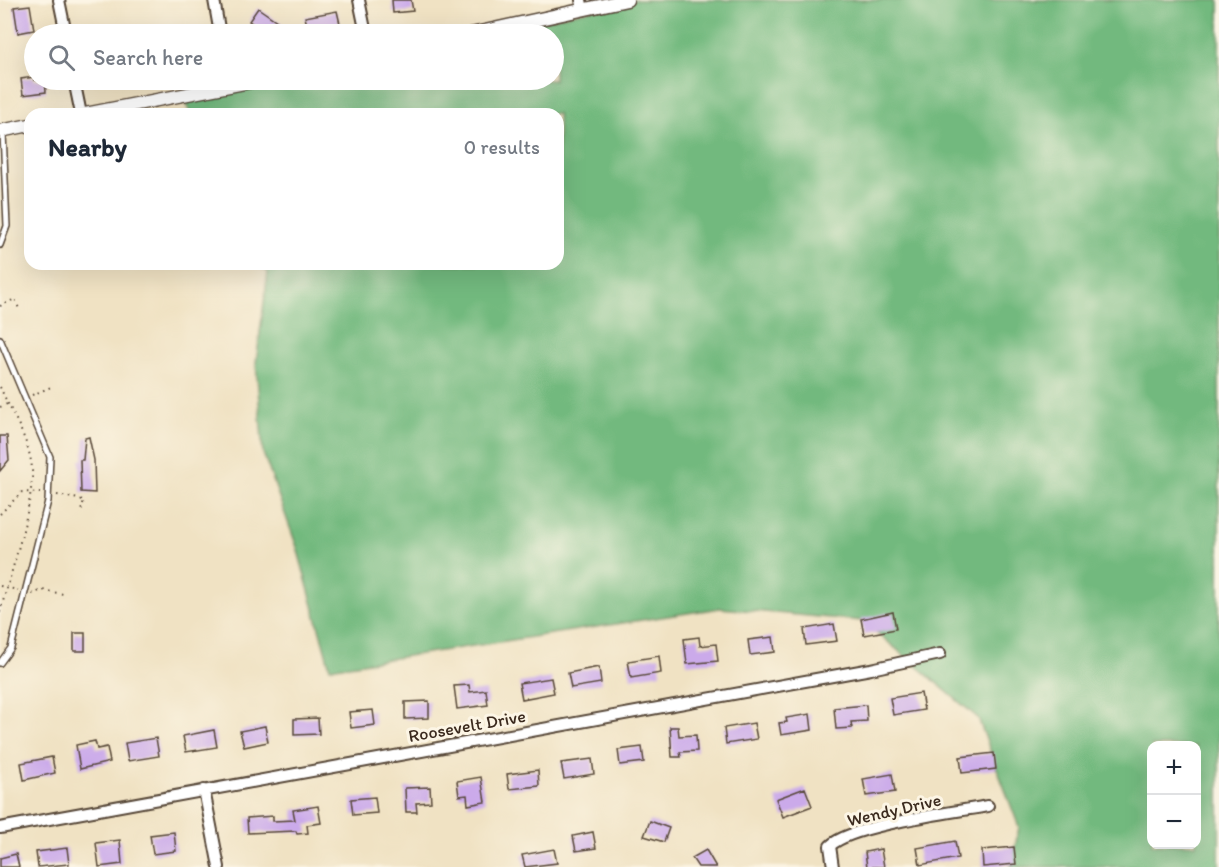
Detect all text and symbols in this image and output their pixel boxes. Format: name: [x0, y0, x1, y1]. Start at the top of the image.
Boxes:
search box: [24, 24, 564, 90]
icon: search: [45, 41, 78, 74]
text: Search here: [93, 44, 203, 71]
text: Nearby: [48, 131, 127, 163]
text: 0 results: [464, 135, 540, 159]
street label: Roosevelt Drive: [407, 705, 527, 747]
map controls: [1147, 741, 1201, 849]
button: +: [1147, 741, 1201, 795]
street label: Wendy Drive: [845, 789, 943, 831]
button: −: [1147, 795, 1201, 849]

